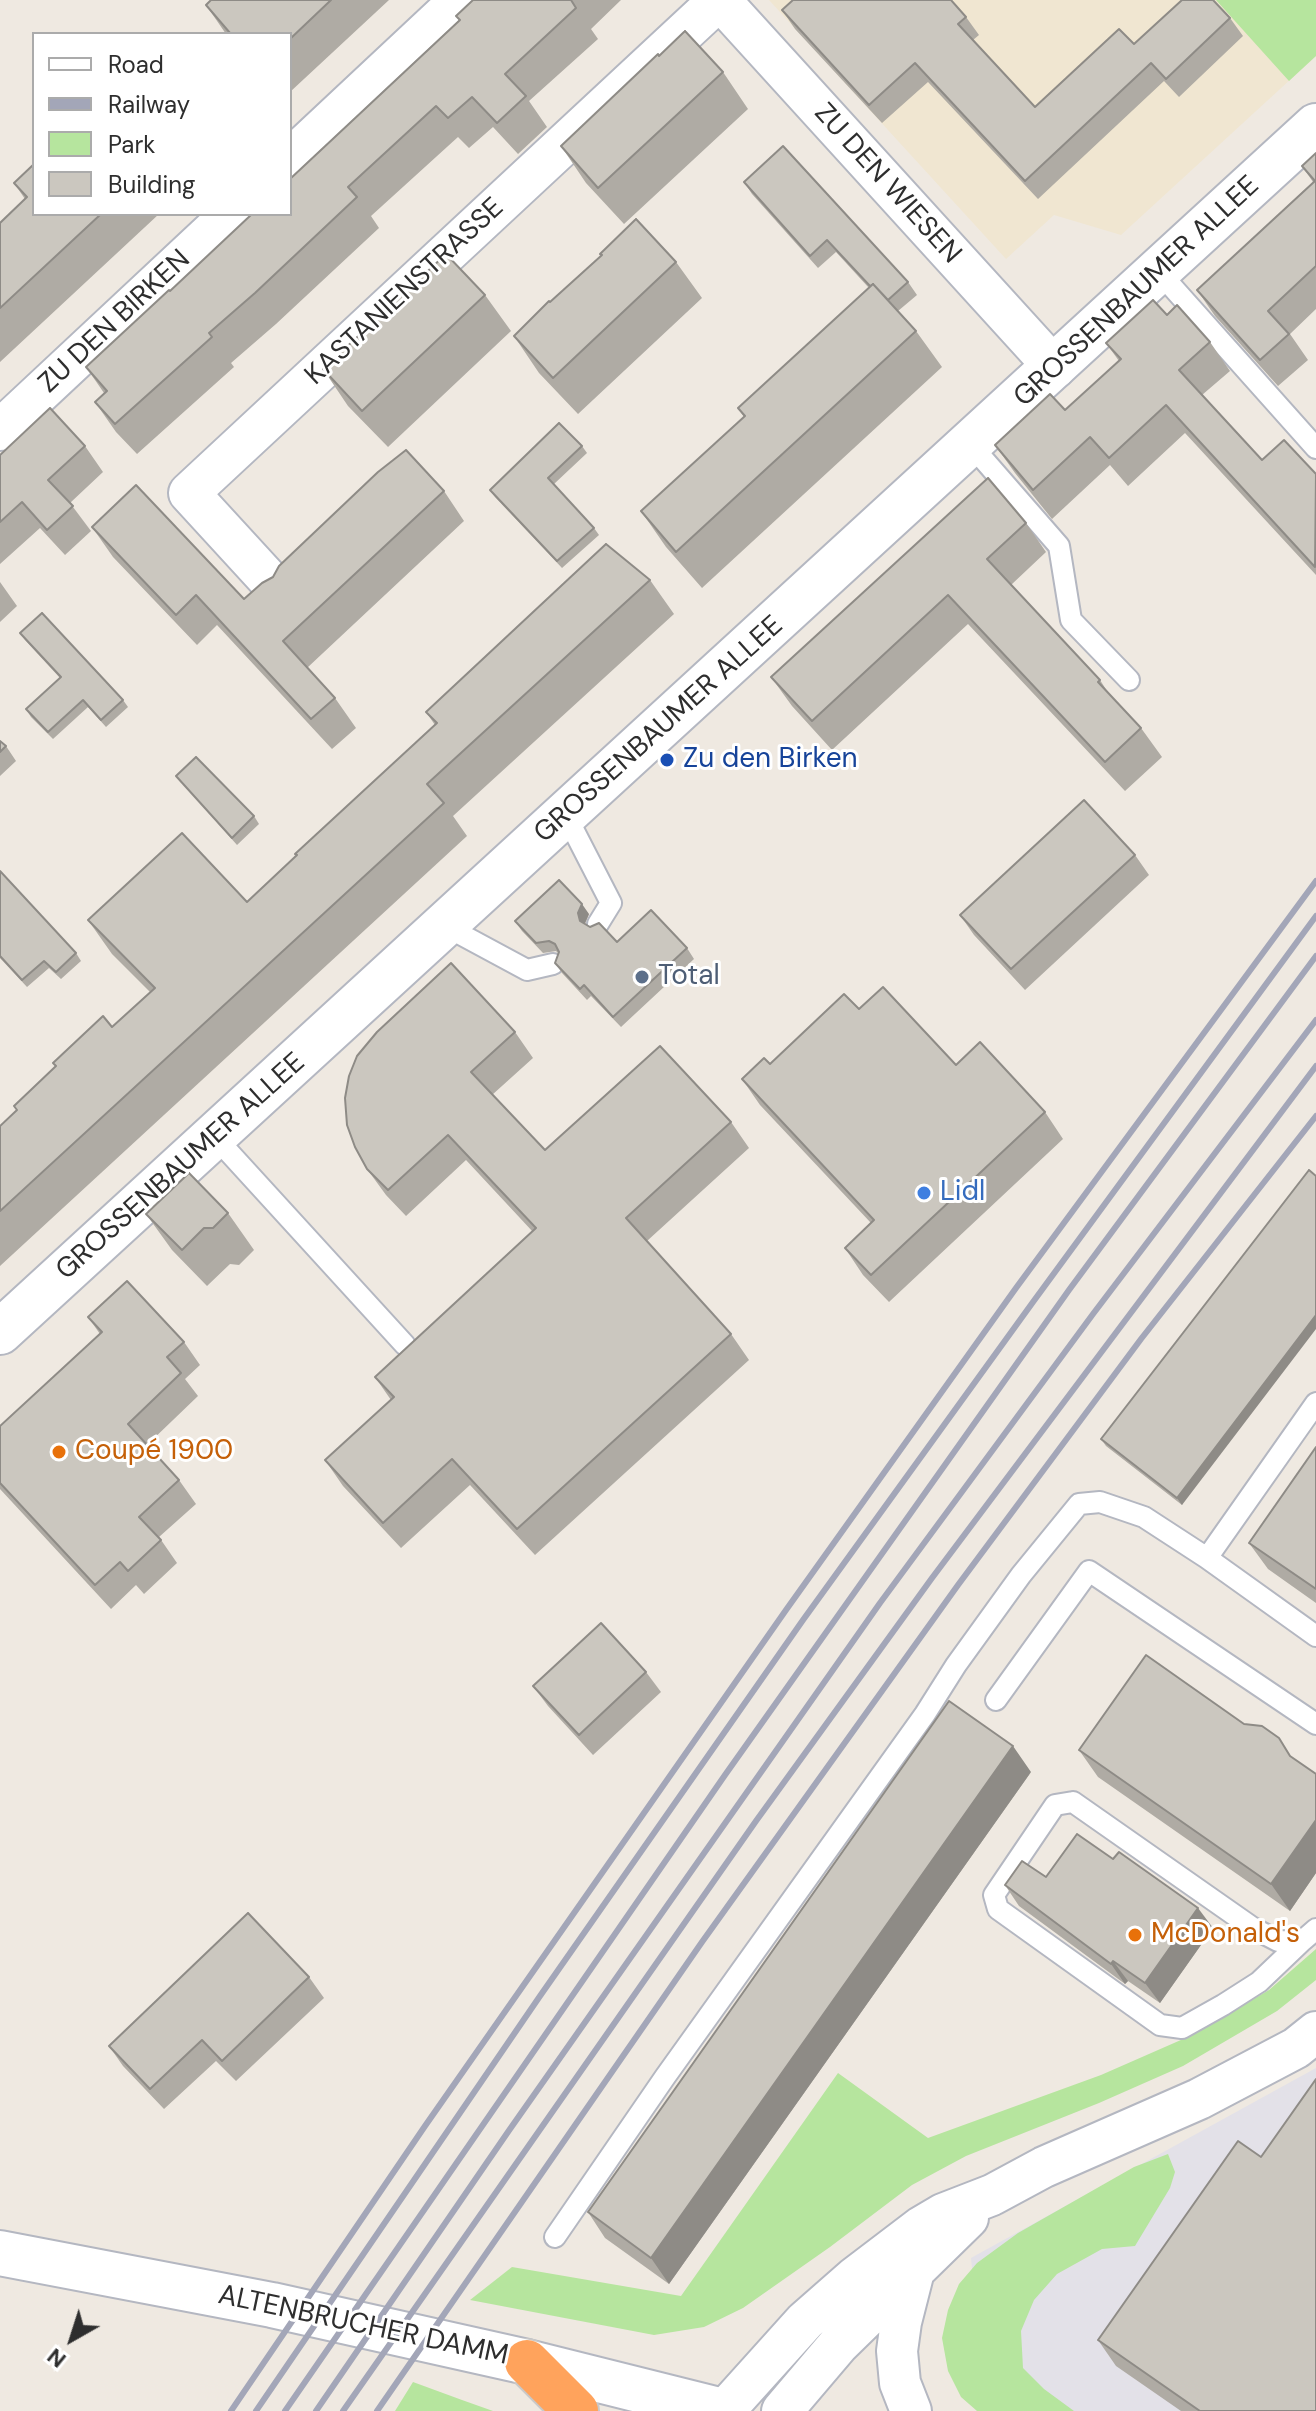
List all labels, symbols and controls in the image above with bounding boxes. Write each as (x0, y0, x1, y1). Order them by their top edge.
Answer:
legend (32, 32, 292, 216)
text: Road (108, 49, 164, 80)
text: Railway (108, 89, 190, 120)
street label: ZU DEN WIESEN (806, 97, 968, 271)
text: Park (108, 129, 155, 160)
text: Building (108, 169, 195, 200)
street label: GROSSENBAUMER ALLEE (1007, 170, 1267, 414)
street label: KASTANIENSTRASSE (299, 191, 511, 393)
street label: ZU DEN BIRKEN (32, 243, 198, 401)
street label: GROSSENBAUMER ALLEE (528, 609, 790, 851)
place label: Zu den Birken (683, 743, 858, 777)
marker: Zu den Birken (658, 751, 676, 769)
place label: Total (658, 960, 720, 994)
marker: Total (633, 968, 651, 986)
street label: GROSSENBAUMER ALLEE (50, 1046, 312, 1288)
place label: Lidl (940, 1176, 985, 1210)
marker: Lidl (915, 1184, 933, 1202)
place label: Coupé 1900 (75, 1435, 233, 1469)
marker: Coupé 1900 (50, 1443, 68, 1461)
place label: McDonald's (1151, 1918, 1300, 1952)
marker: McDonald's (1126, 1926, 1144, 1944)
street label: ALTENBRUCHER DAMM (215, 2279, 511, 2373)
north arrow (32, 2299, 112, 2379)
text: N (41, 2342, 72, 2374)

